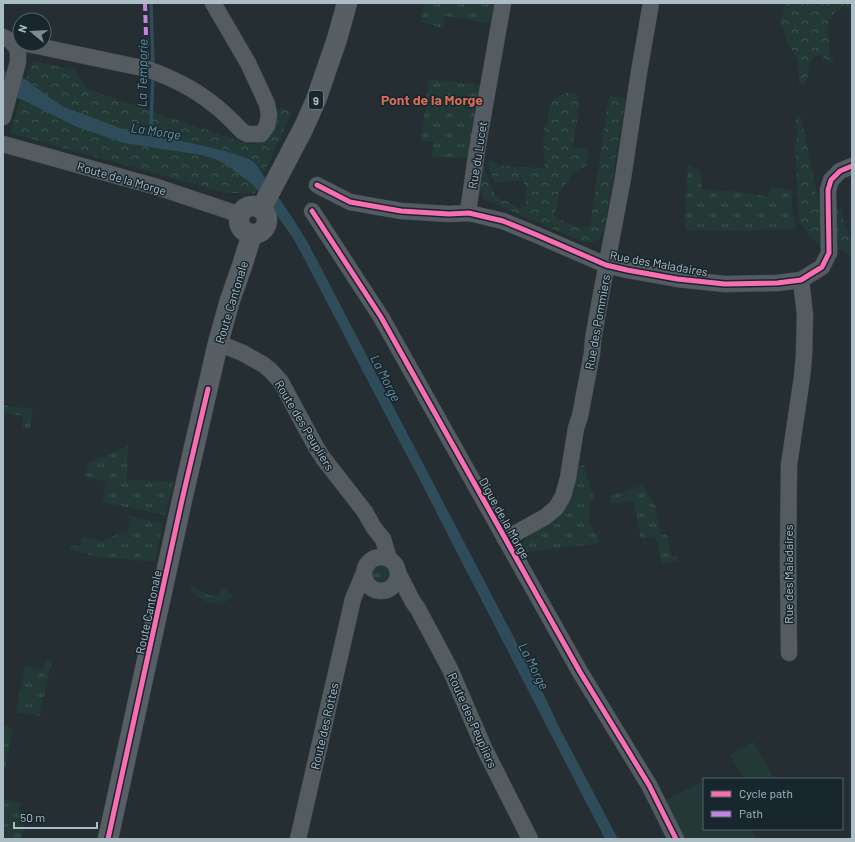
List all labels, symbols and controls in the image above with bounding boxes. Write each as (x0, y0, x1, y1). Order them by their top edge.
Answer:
north arrow (12, 12, 52, 52)
text: N (15, 23, 29, 34)
water label: La Temporie (133, 38, 151, 107)
road number: 9 (309, 91, 323, 109)
district label: Pont de la Morge (381, 91, 483, 108)
water label: La Morge (130, 119, 182, 143)
street label: Rue du Lucet (465, 120, 489, 190)
street label: Route de la Morge (76, 159, 168, 197)
street label: Rue des Maladaires (609, 247, 709, 279)
street label: Route Cantonale (212, 259, 250, 345)
street label: Rue des Pommiers (582, 273, 612, 371)
water label: La Morge (367, 352, 405, 404)
street label: Route des Peupliers (272, 377, 338, 473)
street label: Digue de la Morge (477, 475, 533, 561)
street label: Rue des Maladaires (781, 524, 795, 624)
street label: Route Cantonale (132, 569, 164, 655)
water label: La Morge (515, 640, 553, 692)
street label: Route des Peupliers (446, 670, 500, 770)
street label: Route des Rottes (307, 681, 341, 771)
legend (703, 778, 843, 830)
text: Cycle path (739, 786, 793, 800)
scale bar (14, 804, 97, 830)
text: Path (739, 806, 763, 820)
text: 50 m (20, 810, 45, 824)

